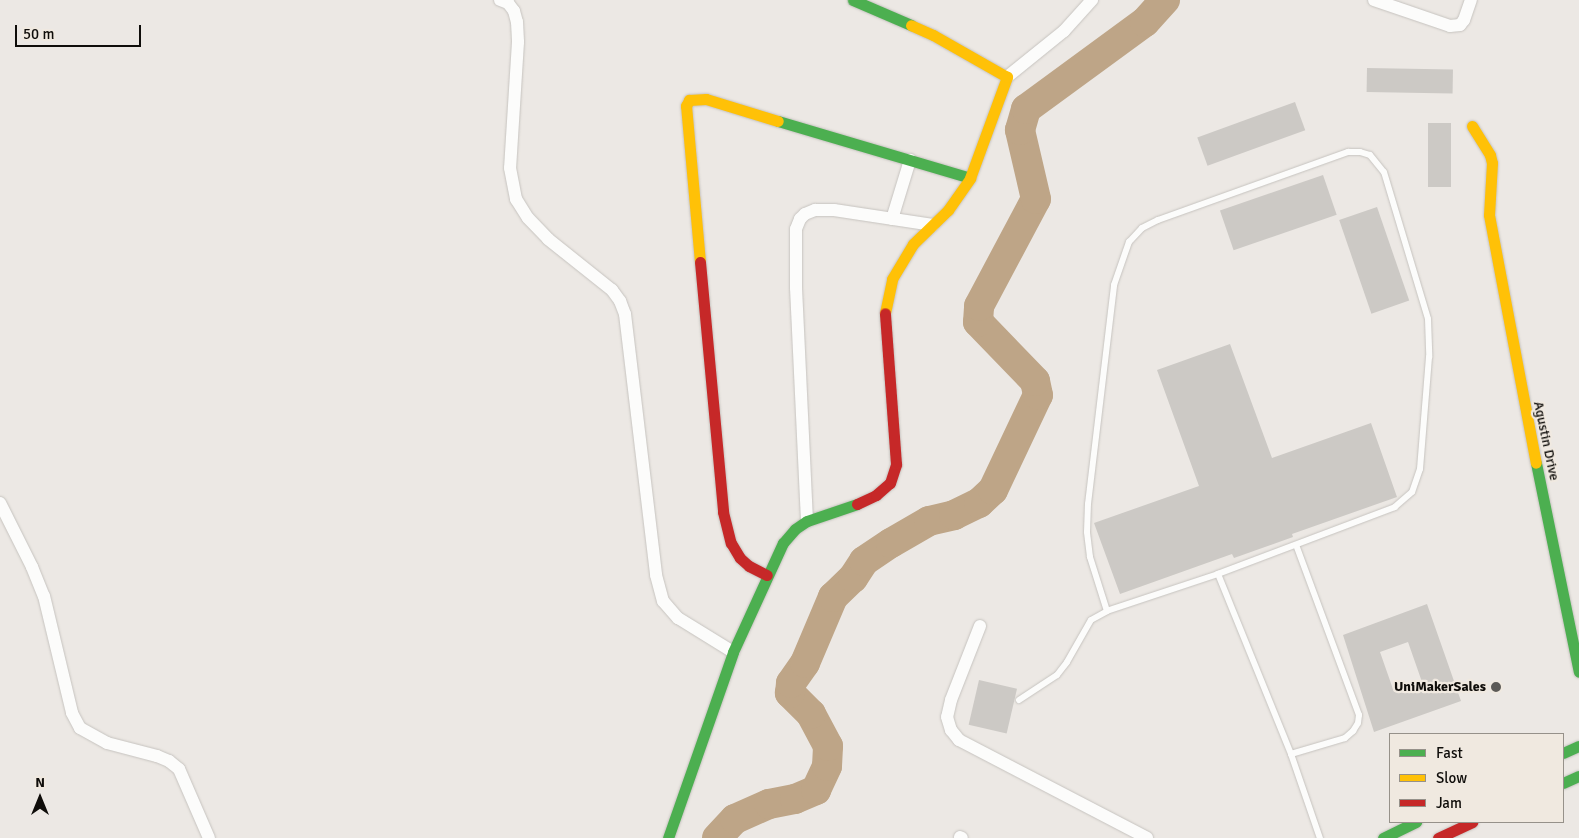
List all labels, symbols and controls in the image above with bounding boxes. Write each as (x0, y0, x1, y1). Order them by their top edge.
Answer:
scale bar (18, 15, 144, 47)
text: 50 m (23, 25, 54, 43)
street label: Agustin Drive (1529, 400, 1563, 482)
place label: UniMakerSales (1394, 679, 1486, 695)
marker: UniMakerSales (1490, 681, 1502, 693)
legend (1389, 733, 1564, 823)
text: Fast (1436, 744, 1463, 762)
text: Slow (1436, 769, 1467, 787)
north arrow (15, 773, 65, 823)
text: N (35, 774, 45, 791)
text: Jam (1436, 794, 1462, 812)

